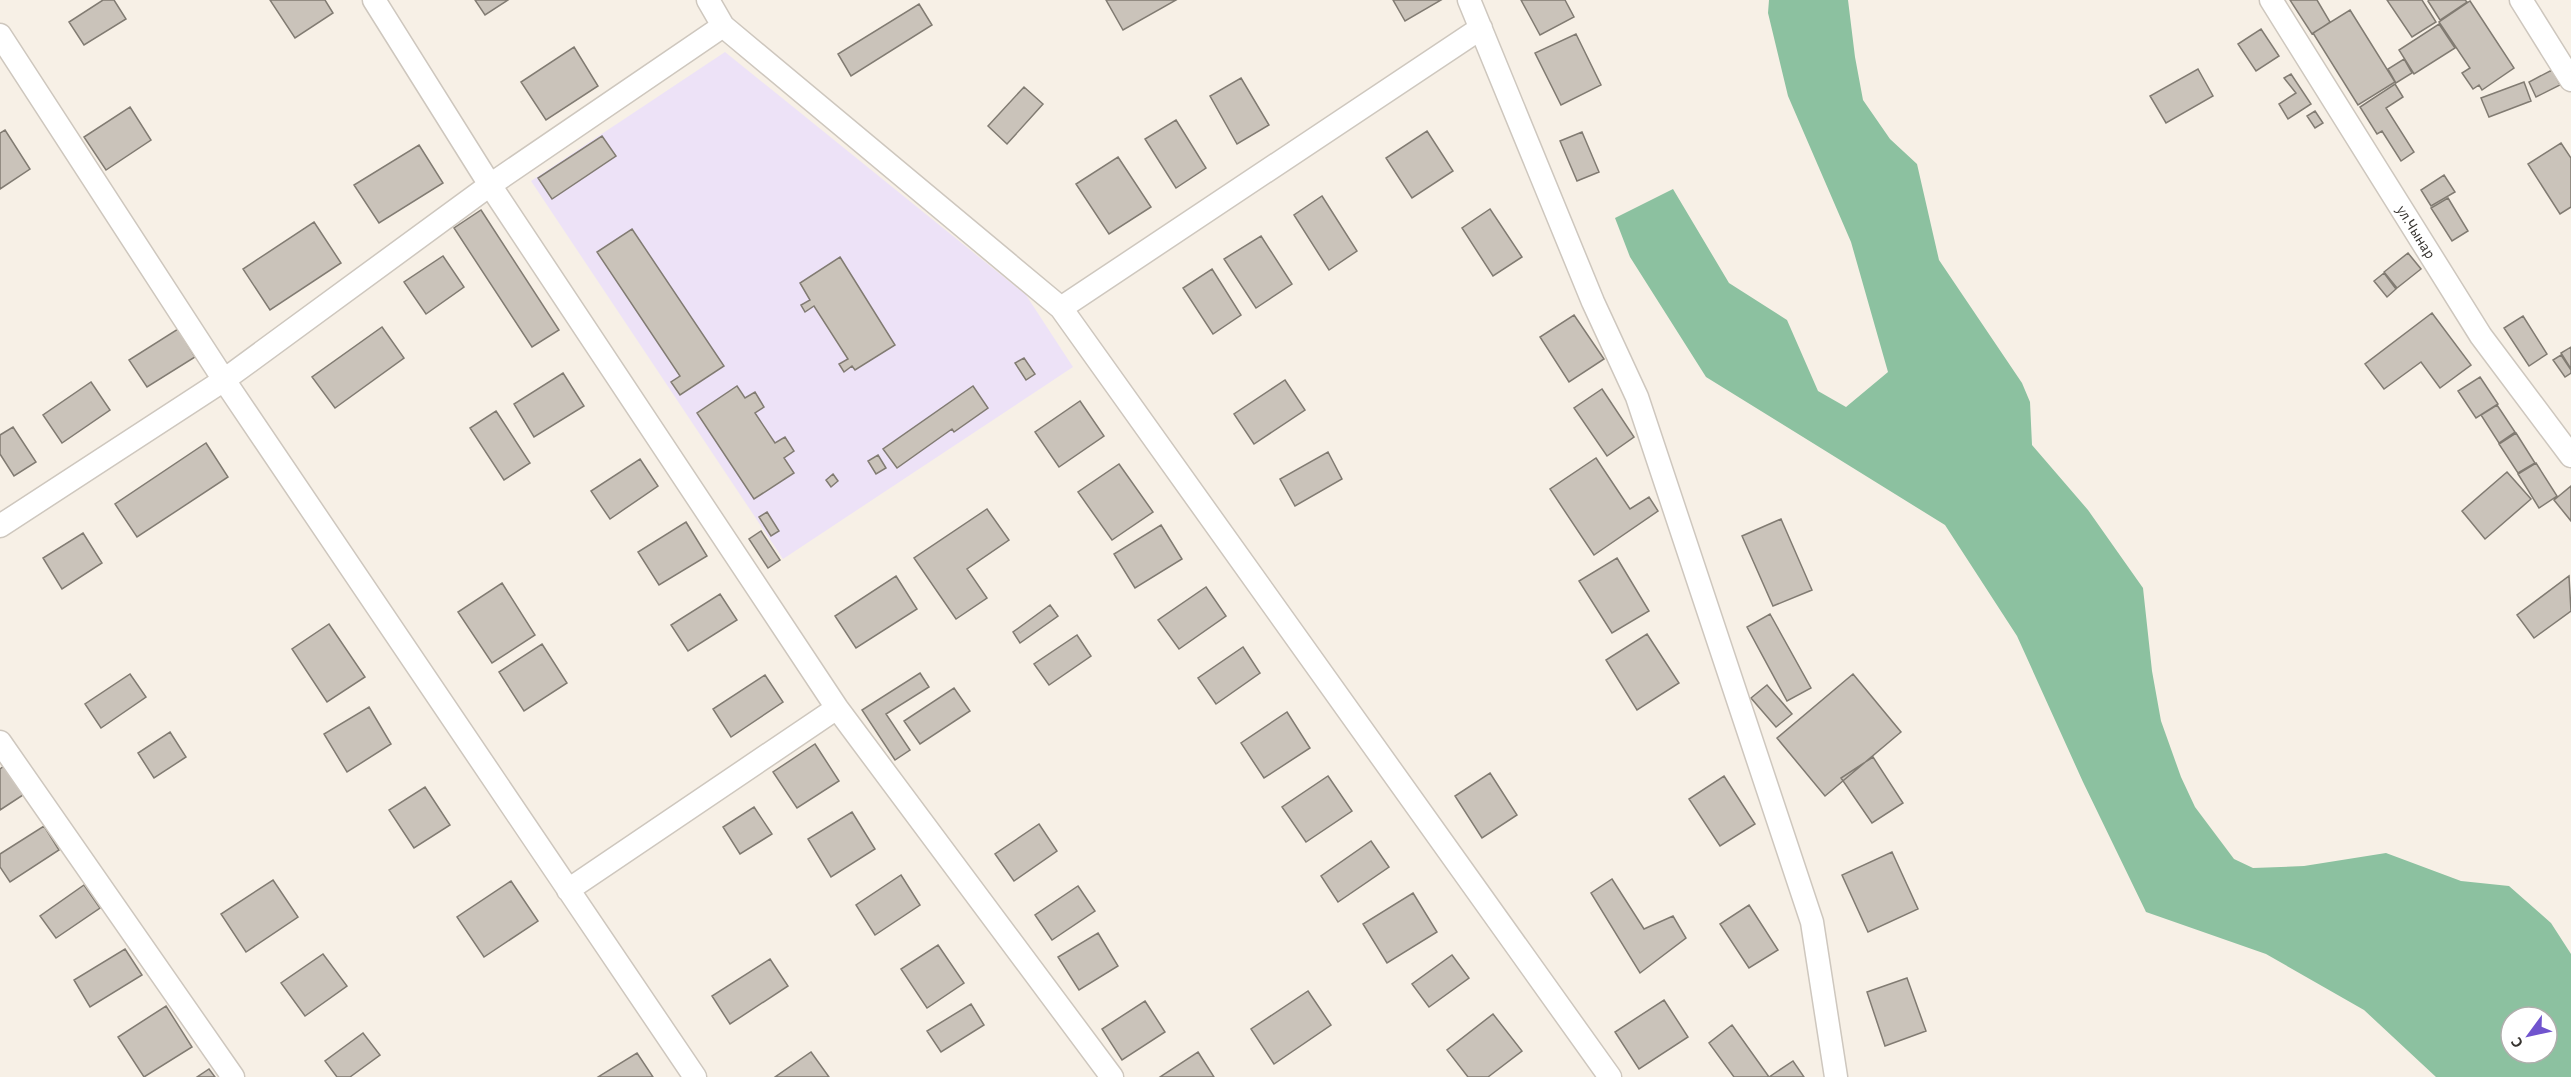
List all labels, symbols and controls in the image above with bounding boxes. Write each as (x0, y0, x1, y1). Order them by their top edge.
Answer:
street label: ул.Чынар (2392, 202, 2439, 262)
north arrow (2499, 1005, 2559, 1065)
text: С (2508, 1034, 2526, 1051)

